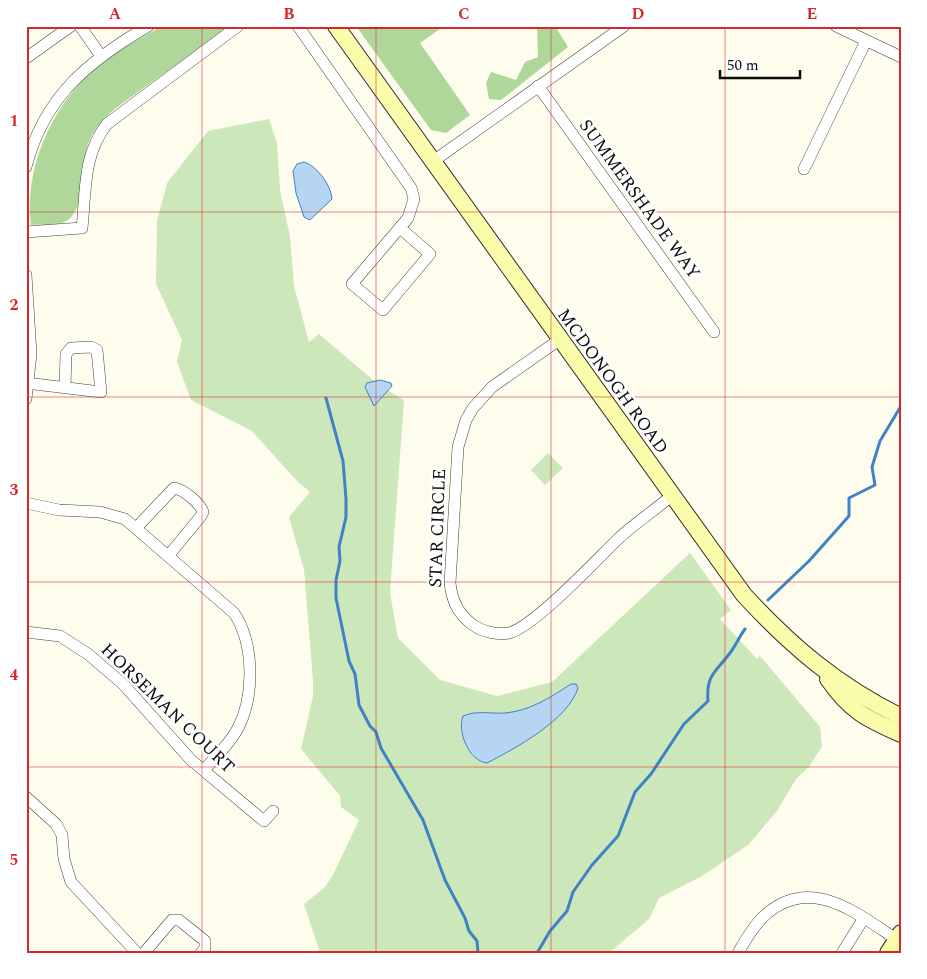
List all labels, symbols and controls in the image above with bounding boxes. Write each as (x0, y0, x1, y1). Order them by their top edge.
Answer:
text: A (109, 2, 122, 26)
text: B (283, 2, 295, 26)
text: C (458, 2, 470, 26)
text: D (632, 2, 645, 26)
text: E (807, 2, 817, 26)
scale bar (720, 48, 800, 80)
text: 50 m (727, 54, 759, 77)
text: 1 (10, 109, 18, 133)
street label: SUMMERSHADE WAY (572, 114, 707, 285)
text: 2 (10, 293, 19, 317)
street label: MCDONOGH ROAD (550, 303, 675, 460)
street label: STAR CIRCLE (422, 468, 453, 588)
text: 3 (10, 478, 19, 502)
street label: HORSEMAN COURT (94, 637, 241, 780)
text: 4 (10, 663, 19, 687)
text: 5 (10, 848, 18, 872)

